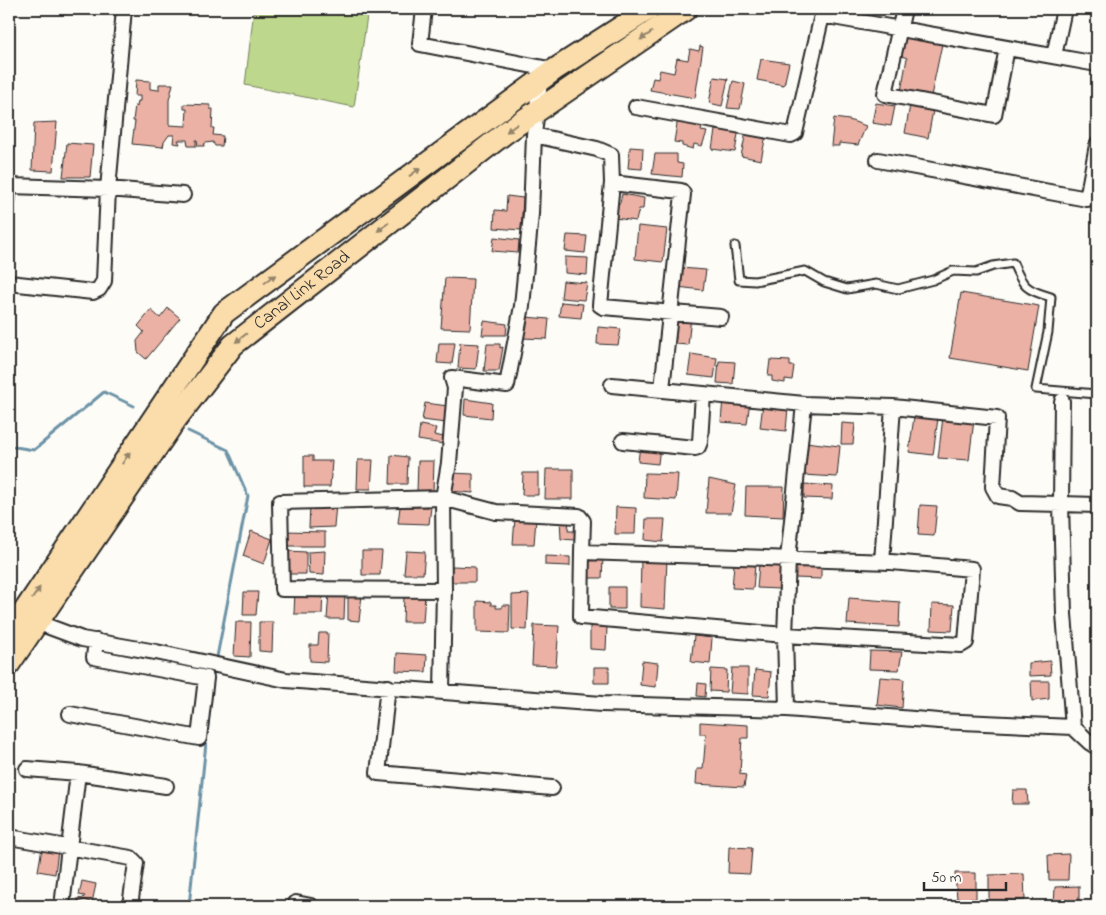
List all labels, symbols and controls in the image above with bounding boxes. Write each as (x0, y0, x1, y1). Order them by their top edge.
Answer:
one-way arrow (639, 31, 653, 41)
one-way arrow (505, 123, 519, 133)
one-way arrow (408, 167, 422, 177)
one-way arrow (377, 221, 390, 232)
street label: Canal Link Road (249, 245, 356, 337)
one-way arrow (263, 274, 277, 284)
one-way arrow (235, 333, 248, 343)
one-way arrow (121, 451, 131, 465)
one-way arrow (31, 586, 41, 600)
scale bar (924, 860, 1006, 892)
text: 50 m (931, 867, 962, 889)

